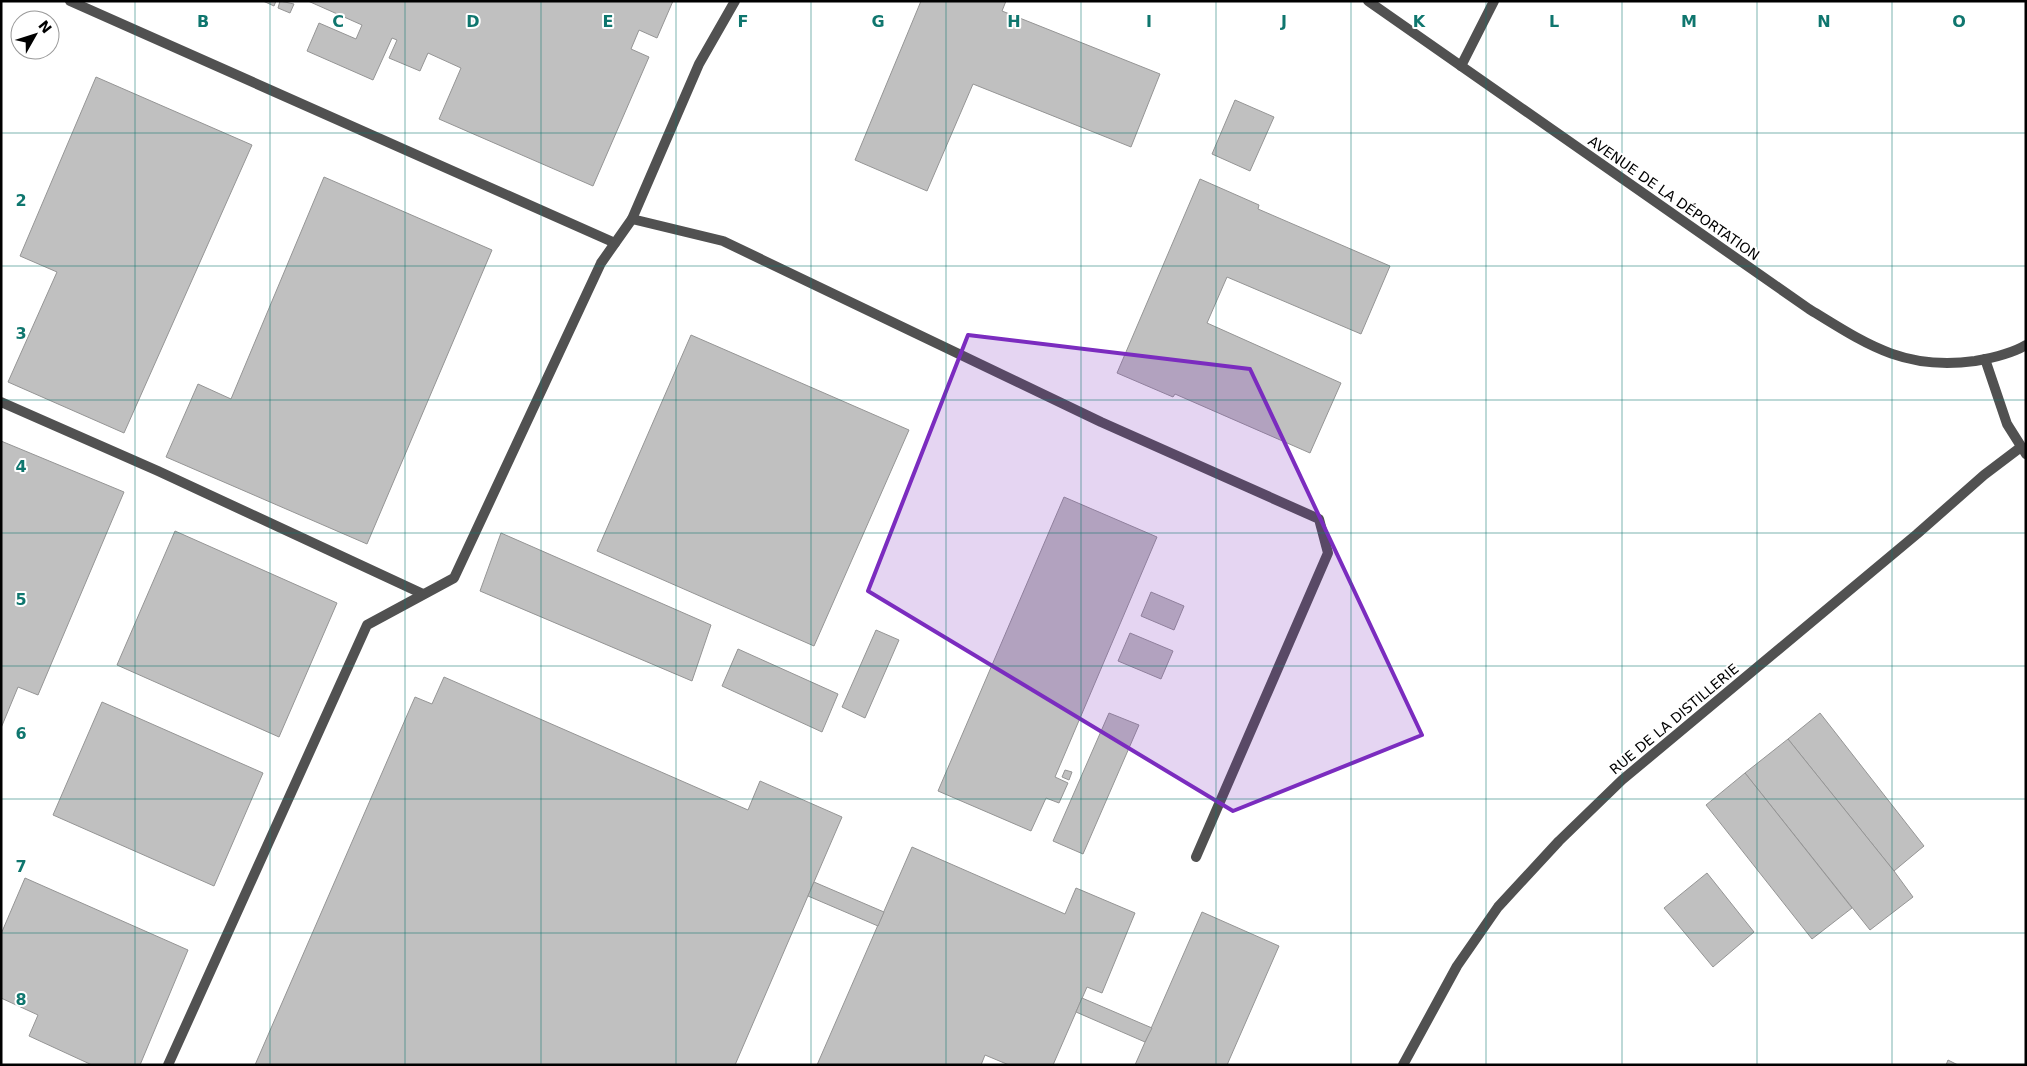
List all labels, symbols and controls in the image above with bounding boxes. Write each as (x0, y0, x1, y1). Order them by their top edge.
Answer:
north arrow (10, 10, 60, 60)
text: B (197, 12, 209, 31)
text: C (332, 12, 344, 31)
text: D (466, 12, 480, 31)
text: E (603, 12, 613, 31)
text: F (738, 12, 748, 31)
text: G (871, 12, 885, 31)
text: H (1007, 12, 1021, 31)
text: I (1146, 12, 1152, 31)
text: J (1280, 12, 1287, 31)
text: K (1413, 12, 1426, 31)
text: L (1549, 12, 1559, 31)
text: M (1681, 12, 1697, 31)
text: N (1817, 12, 1831, 31)
text: O (1952, 12, 1966, 31)
text: N (35, 17, 55, 36)
street label: AVENUE DE LA DÉPORTATION (1585, 133, 1763, 263)
text: 2 (15, 191, 27, 210)
text: 3 (15, 324, 27, 343)
text: 4 (15, 457, 27, 476)
text: 5 (15, 590, 27, 609)
street label: RUE DE LA DISTILLERIE (1606, 660, 1742, 778)
text: 6 (15, 724, 27, 743)
text: 7 (15, 857, 27, 876)
text: 8 (15, 990, 27, 1009)

